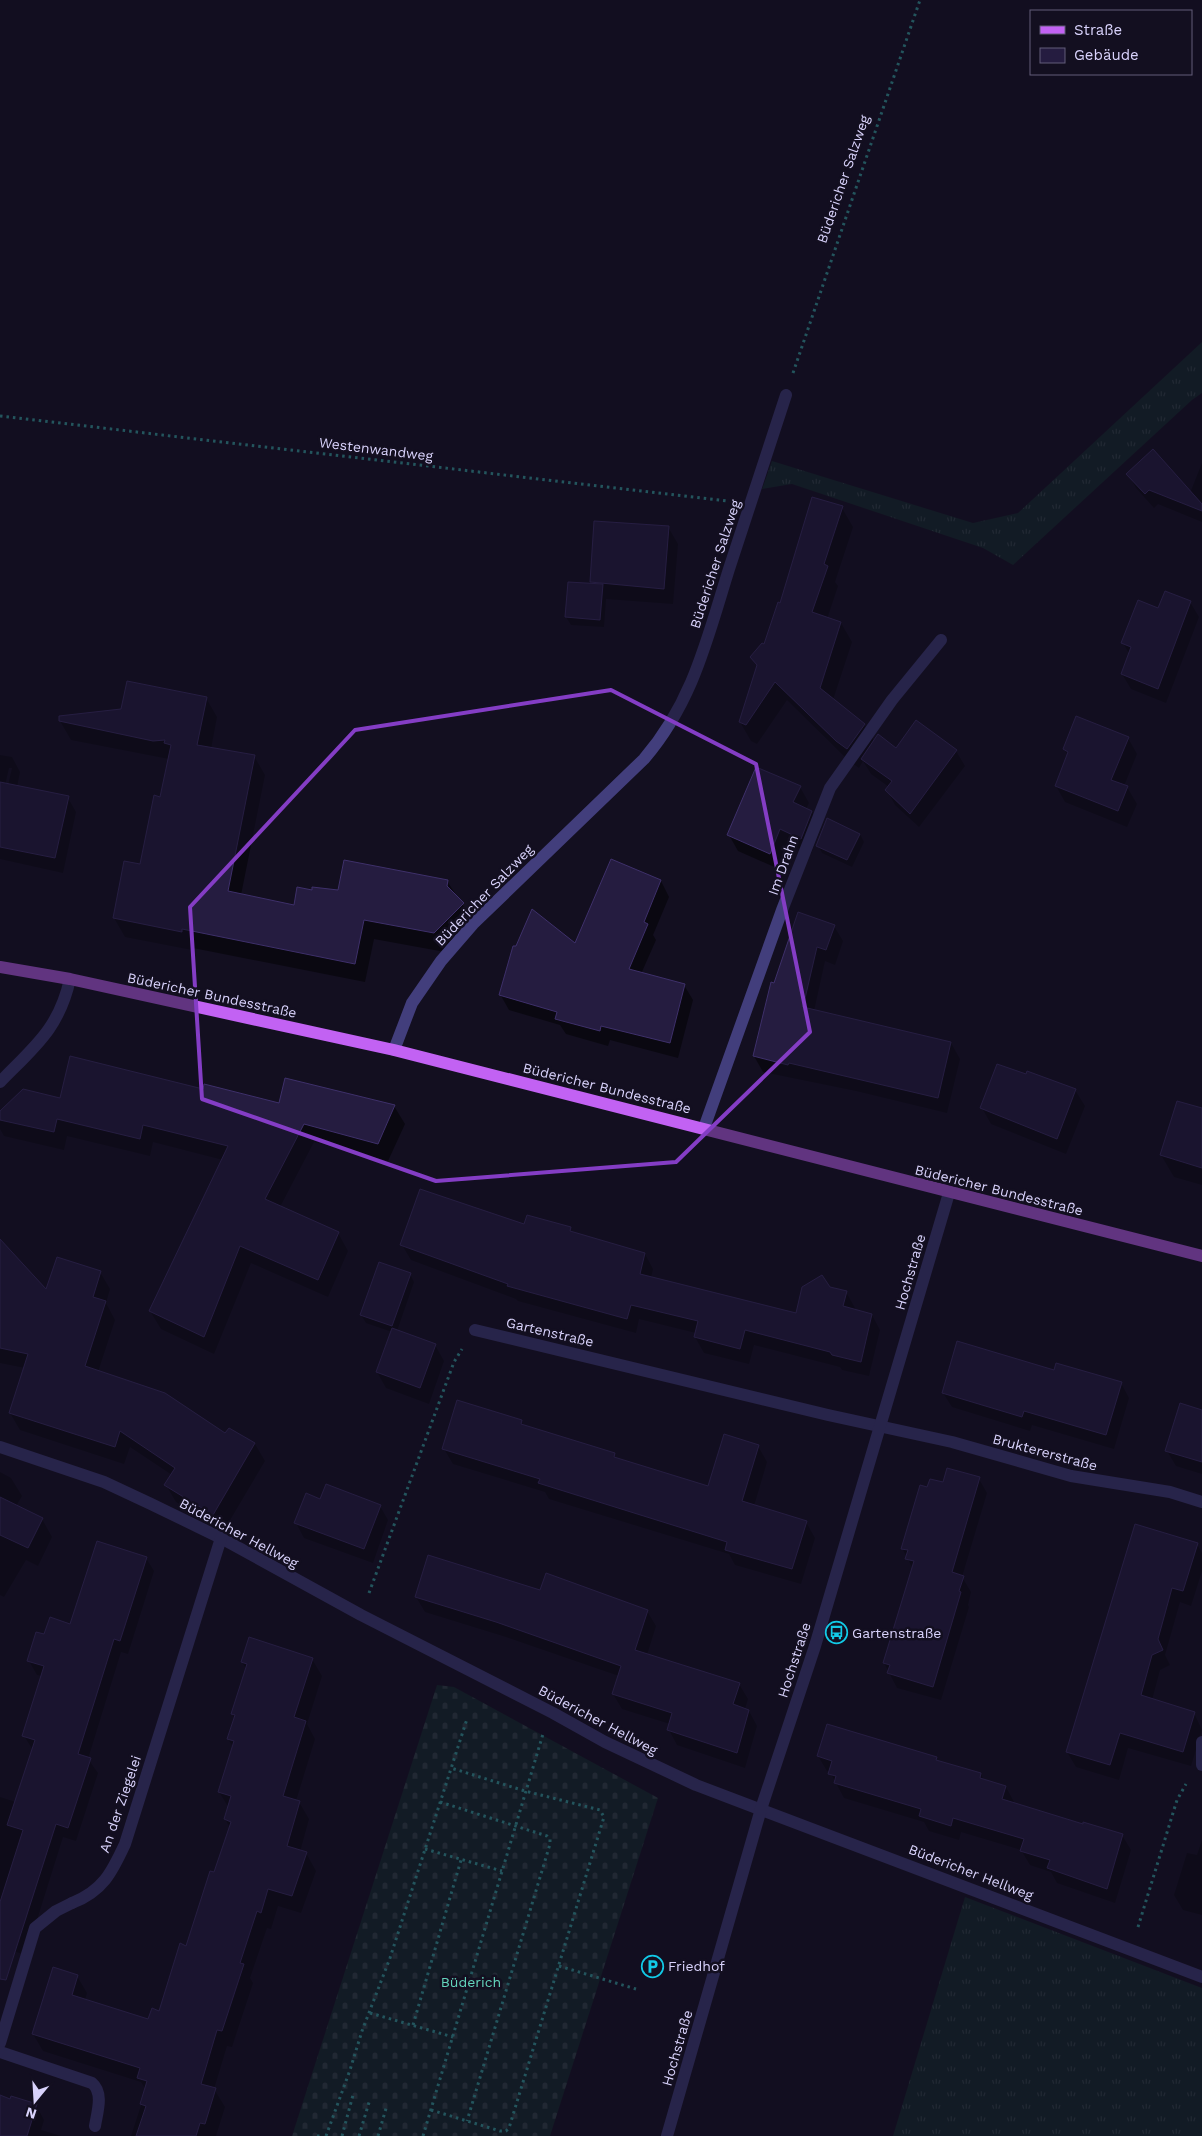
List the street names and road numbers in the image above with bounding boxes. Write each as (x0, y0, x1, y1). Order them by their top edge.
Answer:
street label: Büdericher Salzweg (814, 112, 873, 245)
street label: Westenwandweg (318, 434, 435, 464)
street label: Büdericher Salzweg (687, 497, 744, 630)
street label: Im Drahn (765, 833, 801, 897)
street label: Büdericher Salzweg (432, 841, 537, 949)
street label: Büdericher Bundesstraße (126, 969, 298, 1021)
street label: Büdericher Bundesstraße (521, 1059, 693, 1117)
street label: Büdericher Bundesstraße (913, 1161, 1085, 1219)
street label: Hochstraße (891, 1232, 929, 1312)
street label: Gartenstraße (505, 1314, 595, 1350)
street label: Bruktererstraße (991, 1430, 1099, 1474)
street label: Büdericher Hellweg (177, 1495, 302, 1571)
street label: Hochstraße (774, 1620, 814, 1700)
street label: Büdericher Hellweg (536, 1682, 661, 1758)
street label: An der Ziegelei (96, 1753, 144, 1855)
street label: Büdericher Hellweg (906, 1841, 1036, 1903)
street label: Hochstraße (658, 2008, 696, 2088)

